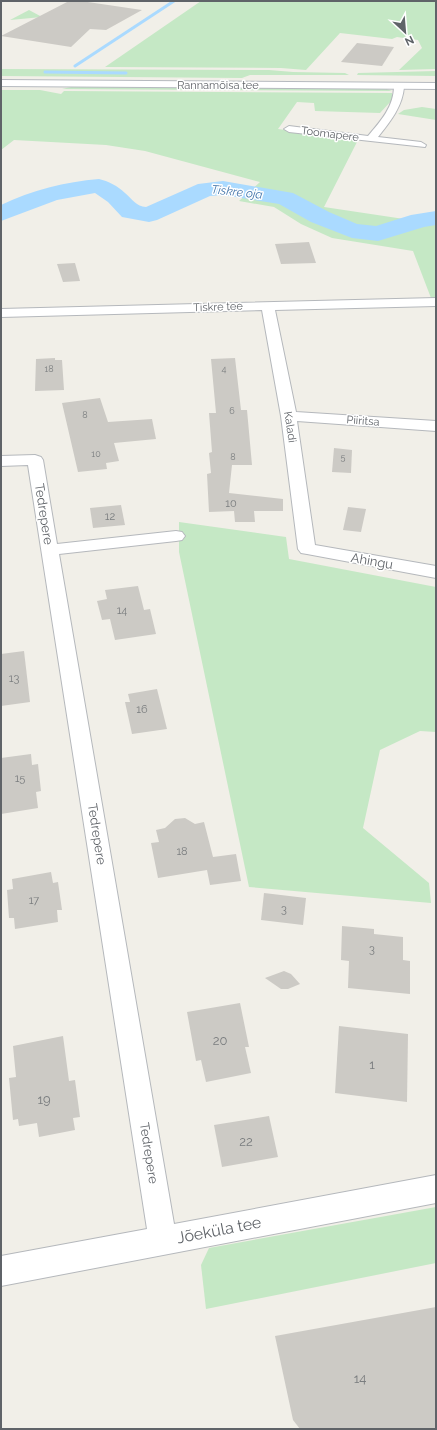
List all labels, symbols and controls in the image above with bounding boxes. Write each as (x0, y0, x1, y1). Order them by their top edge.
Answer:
north arrow (385, 12, 425, 52)
text: N (403, 33, 416, 48)
street label: Rannamõisa tee (177, 79, 259, 92)
street label: Toomapere (300, 124, 360, 144)
water label: Tiskre oja (211, 182, 263, 202)
street label: Tiskre tee (193, 300, 244, 314)
house number: 18 (44, 364, 54, 374)
house number: 4 (222, 364, 227, 374)
house number: 6 (229, 406, 235, 416)
house number: 8 (82, 410, 88, 420)
street label: Kaladi (281, 411, 299, 443)
street label: Piiritsa (346, 413, 380, 429)
house number: 10 (91, 449, 101, 459)
house number: 8 (230, 452, 236, 462)
house number: 5 (341, 452, 346, 462)
street label: Tedrepere (32, 482, 56, 546)
house number: 10 (225, 497, 237, 510)
house number: 12 (105, 510, 115, 523)
street label: Ahingu (350, 550, 394, 572)
house number: 14 (117, 604, 127, 617)
house number: 13 (9, 672, 19, 685)
house number: 16 (136, 703, 148, 716)
house number: 15 (15, 772, 25, 785)
street label: Tedrepere (85, 802, 109, 866)
house number: 18 (176, 845, 188, 858)
house number: 17 (29, 894, 39, 907)
house number: 3 (281, 903, 287, 916)
house number: 3 (369, 943, 375, 956)
house number: 20 (213, 1033, 227, 1048)
house number: 1 (369, 1057, 375, 1072)
house number: 19 (37, 1092, 51, 1107)
street label: Tedrepere (137, 1121, 161, 1185)
house number: 22 (239, 1134, 253, 1149)
street label: Jõeküla tee (175, 1213, 263, 1247)
house number: 14 (354, 1371, 366, 1386)

